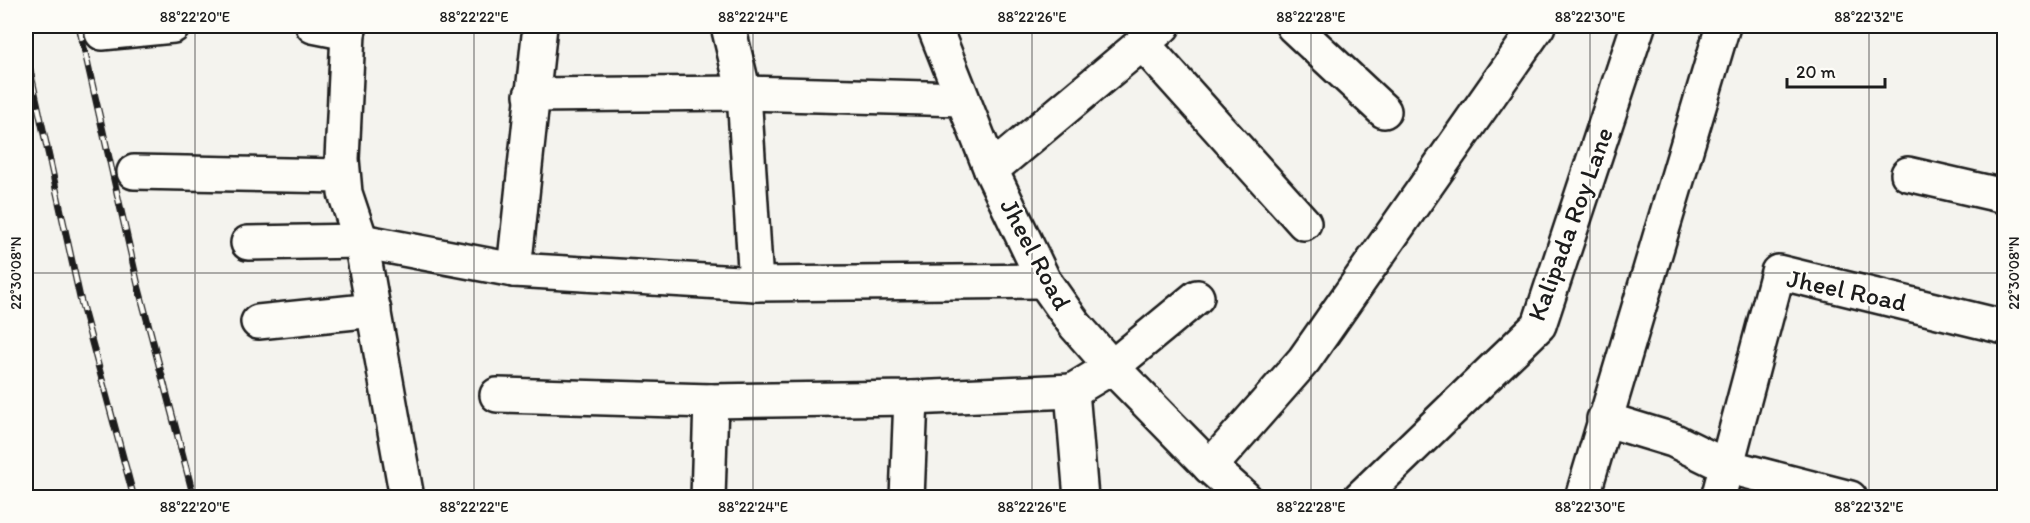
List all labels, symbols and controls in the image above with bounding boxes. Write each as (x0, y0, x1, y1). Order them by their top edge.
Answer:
text: 88°22'20"E (160, 8, 230, 26)
text: 88°22'22"E (440, 8, 508, 26)
text: 88°22'24"E (718, 8, 788, 26)
text: 88°22'26"E (997, 8, 1067, 26)
text: 88°22'28"E (1276, 8, 1346, 26)
text: 88°22'30"E (1555, 8, 1625, 26)
text: 88°22'32"E (1834, 8, 1904, 26)
scale bar (1787, 51, 1884, 89)
text: 20 m (1796, 61, 1836, 83)
street label: Kalipada Roy Lane (1520, 123, 1620, 325)
street label: Jheel Road (993, 193, 1079, 315)
text: 22°30'08"N (7, 236, 25, 310)
text: 22°30'08"N (2005, 236, 2023, 310)
street label: Jheel Road (1784, 262, 1910, 318)
text: 88°22'20"E (160, 498, 230, 516)
text: 88°22'22"E (440, 498, 508, 516)
text: 88°22'24"E (718, 498, 788, 516)
text: 88°22'26"E (997, 498, 1067, 516)
text: 88°22'28"E (1276, 498, 1346, 516)
text: 88°22'30"E (1555, 498, 1625, 516)
text: 88°22'32"E (1834, 498, 1904, 516)

